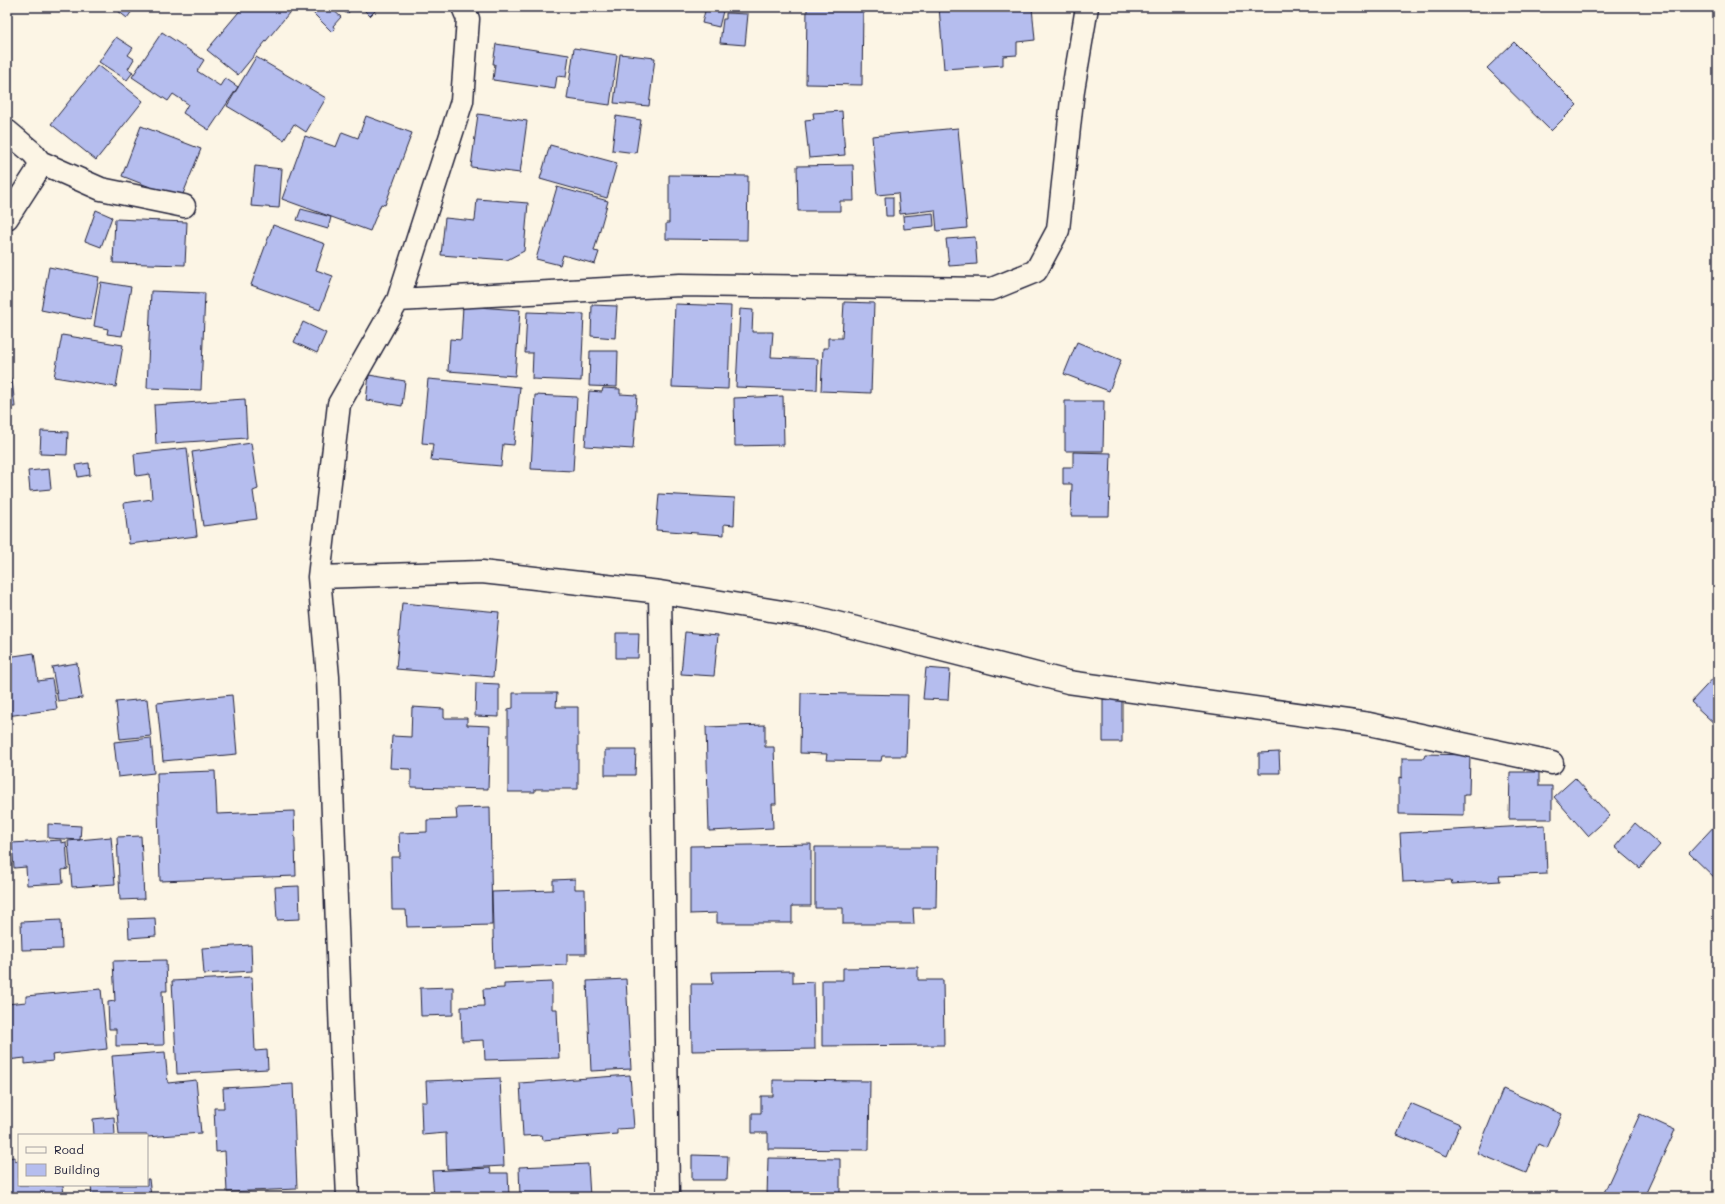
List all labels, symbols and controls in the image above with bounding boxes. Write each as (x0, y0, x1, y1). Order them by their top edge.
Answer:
legend (18, 1134, 148, 1186)
text: Road (54, 1141, 84, 1157)
text: Building (54, 1161, 100, 1177)

